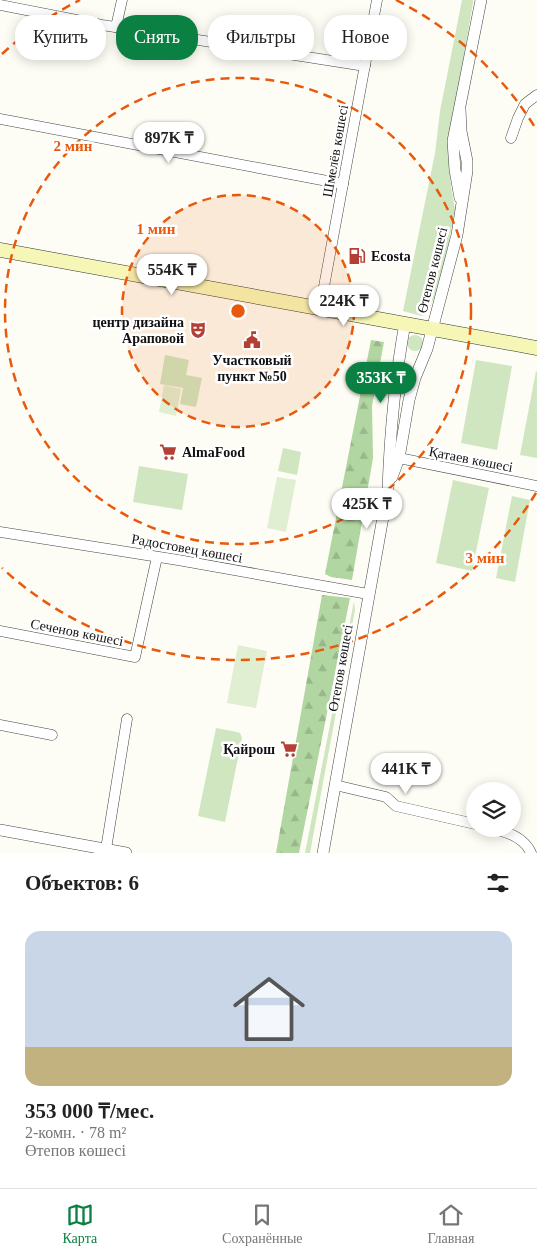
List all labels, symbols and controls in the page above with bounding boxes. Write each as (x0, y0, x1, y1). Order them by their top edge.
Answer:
chip: Купить (15, 15, 106, 60)
chip: Снять (116, 15, 198, 60)
chip: Фильтры (208, 15, 314, 60)
chip: Новое (324, 15, 407, 60)
street label: Шмелёв көшесі (320, 104, 351, 199)
pin: 897K ₸ (128, 121, 210, 164)
text: 897K ₸ (144, 129, 194, 146)
text: 2 мин (54, 138, 93, 154)
text: 1 мин (137, 221, 176, 237)
street label: Өтепов көшесі (415, 225, 450, 315)
fuel station icon: Ecosta (347, 246, 367, 266)
place label: Ecosta (371, 249, 411, 264)
pin: 554K ₸ (131, 254, 213, 296)
text: 554K ₸ (147, 261, 197, 278)
pin: 224K ₸ (303, 284, 385, 327)
text: 224K ₸ (319, 292, 369, 309)
centre of rings (229, 302, 247, 320)
place label: центр дизайна Араповой (92, 315, 184, 346)
theatre icon: центр дизайна Араповой (188, 320, 208, 340)
public building icon: Участковый пункт №50 (242, 330, 262, 350)
place label: Участковый пункт №50 (212, 353, 292, 384)
pin: 353K ₸ (340, 362, 422, 404)
text: 353K ₸ (356, 369, 406, 386)
supermarket icon: AlmaFood (158, 442, 178, 462)
street label: Қатаев көшесі (428, 444, 514, 475)
place label: AlmaFood (182, 445, 245, 460)
pin: 425K ₸ (326, 488, 408, 530)
text: 425K ₸ (342, 495, 392, 512)
street label: Радостовец көшесі (130, 531, 244, 566)
text: 3 мин (466, 550, 505, 566)
street label: Сеченов көшесі (29, 616, 125, 649)
street label: Өтепов көшесі (325, 623, 356, 713)
supermarket icon: Қайрош (279, 739, 299, 759)
place label: Қайрош (223, 742, 275, 757)
pin: 441K ₸ (365, 752, 447, 795)
text: 441K ₸ (381, 760, 431, 777)
map controls (466, 782, 521, 837)
button: layers (466, 782, 521, 837)
icon: filters (484, 869, 512, 897)
text: Объектов: 6 (25, 871, 139, 895)
icon: home (224, 964, 314, 1054)
text: 353 000 ₸/мес. (25, 1099, 154, 1123)
text: 2-комн. · 78 m² (25, 1124, 126, 1141)
text: Өтепов көшесі (25, 1142, 126, 1159)
tab: Карта (62, 1201, 97, 1247)
tab: Сохранённые (222, 1201, 303, 1247)
tab: Главная (428, 1201, 475, 1247)

